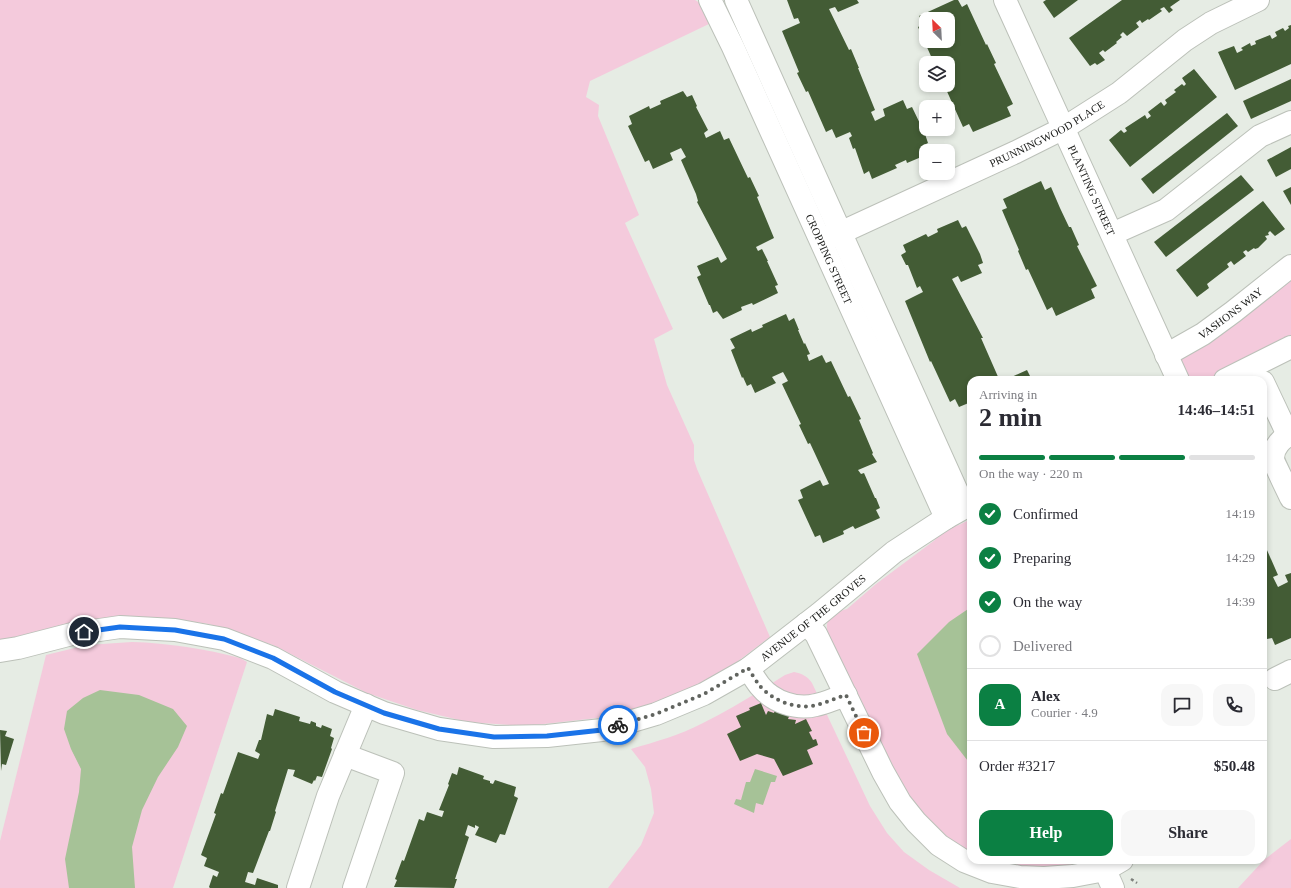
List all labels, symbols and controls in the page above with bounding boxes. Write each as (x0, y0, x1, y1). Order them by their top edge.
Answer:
north arrow (919, 12, 955, 48)
map controls (919, 12, 955, 180)
button: layers (919, 56, 955, 92)
street label: PRUNNINGWOOD PLACE (988, 98, 1107, 169)
button: + (919, 100, 955, 136)
street label: PLANTING STREET (1066, 143, 1118, 238)
button: − (919, 144, 955, 180)
street label: CROPPING STREET (803, 212, 855, 306)
street label: VASHONS WAY (1196, 285, 1265, 341)
text: Arriving in (979, 387, 1037, 402)
text: 14:46–14:51 (1178, 402, 1255, 418)
text: 2 min (979, 403, 1042, 432)
text: On the way · 220 m (979, 466, 1083, 481)
icon: check (979, 503, 1001, 525)
text: Confirmed (1013, 506, 1078, 522)
text: 14:19 (1225, 506, 1255, 521)
icon: check (979, 547, 1001, 569)
text: Preparing (1013, 550, 1071, 566)
text: 14:29 (1225, 550, 1255, 565)
street label: AVENUE OF THE GROVES (758, 572, 868, 663)
icon: check (979, 591, 1001, 613)
text: On the way (1013, 594, 1082, 610)
text: 14:39 (1225, 594, 1255, 609)
pin (67, 615, 101, 649)
icon: home (73, 621, 95, 643)
text: Delivered (1013, 638, 1072, 654)
button: chat (1161, 684, 1203, 726)
button: phone (1213, 684, 1255, 726)
text: Alex (1031, 688, 1060, 704)
text: A (995, 696, 1005, 712)
courier (598, 705, 638, 745)
text: Courier · 4.9 (1031, 705, 1098, 720)
icon: bike (607, 714, 629, 736)
pin (847, 716, 881, 750)
icon: bag (853, 722, 875, 744)
text: Order #3217 (979, 758, 1055, 774)
text: $50.48 (1214, 758, 1255, 774)
button: Help (979, 810, 1113, 856)
button: Share (1121, 810, 1255, 856)

